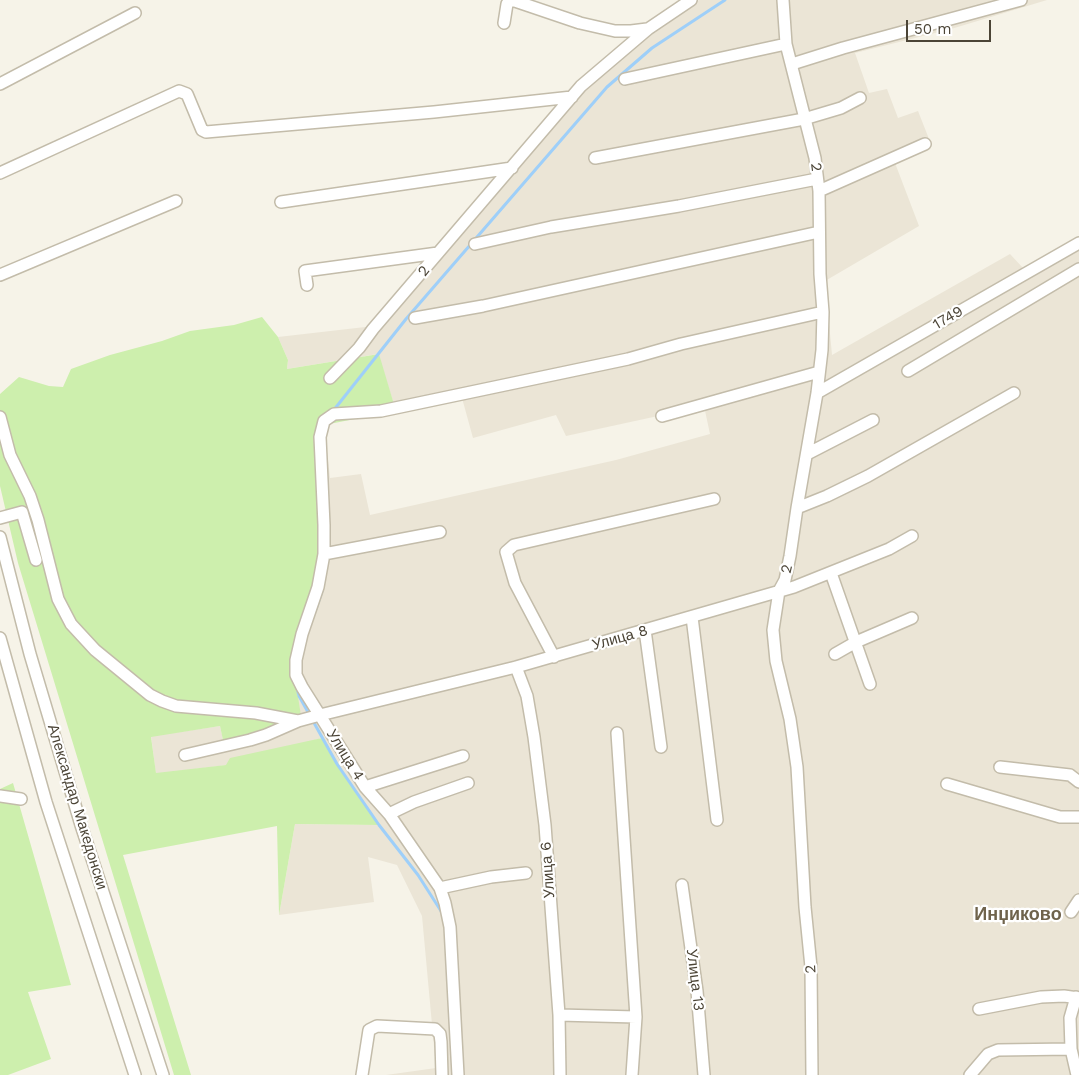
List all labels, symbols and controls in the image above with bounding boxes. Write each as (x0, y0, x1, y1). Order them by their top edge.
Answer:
scale bar (909, 10, 994, 42)
text: 50 m (914, 20, 951, 38)
street label: 2 (807, 162, 825, 172)
street label: 2 (414, 262, 434, 280)
street label: 1749 (930, 302, 966, 334)
street label: 2 (777, 563, 797, 575)
street label: Улица 8 (590, 622, 650, 654)
street label: Александар Македонски (43, 722, 111, 892)
street label: Улица 4 (322, 726, 368, 784)
street label: Улица 6 (537, 841, 559, 899)
district label: Инџиково (974, 904, 1062, 926)
street label: Улица 13 (682, 948, 708, 1012)
street label: 2 (802, 964, 820, 974)

